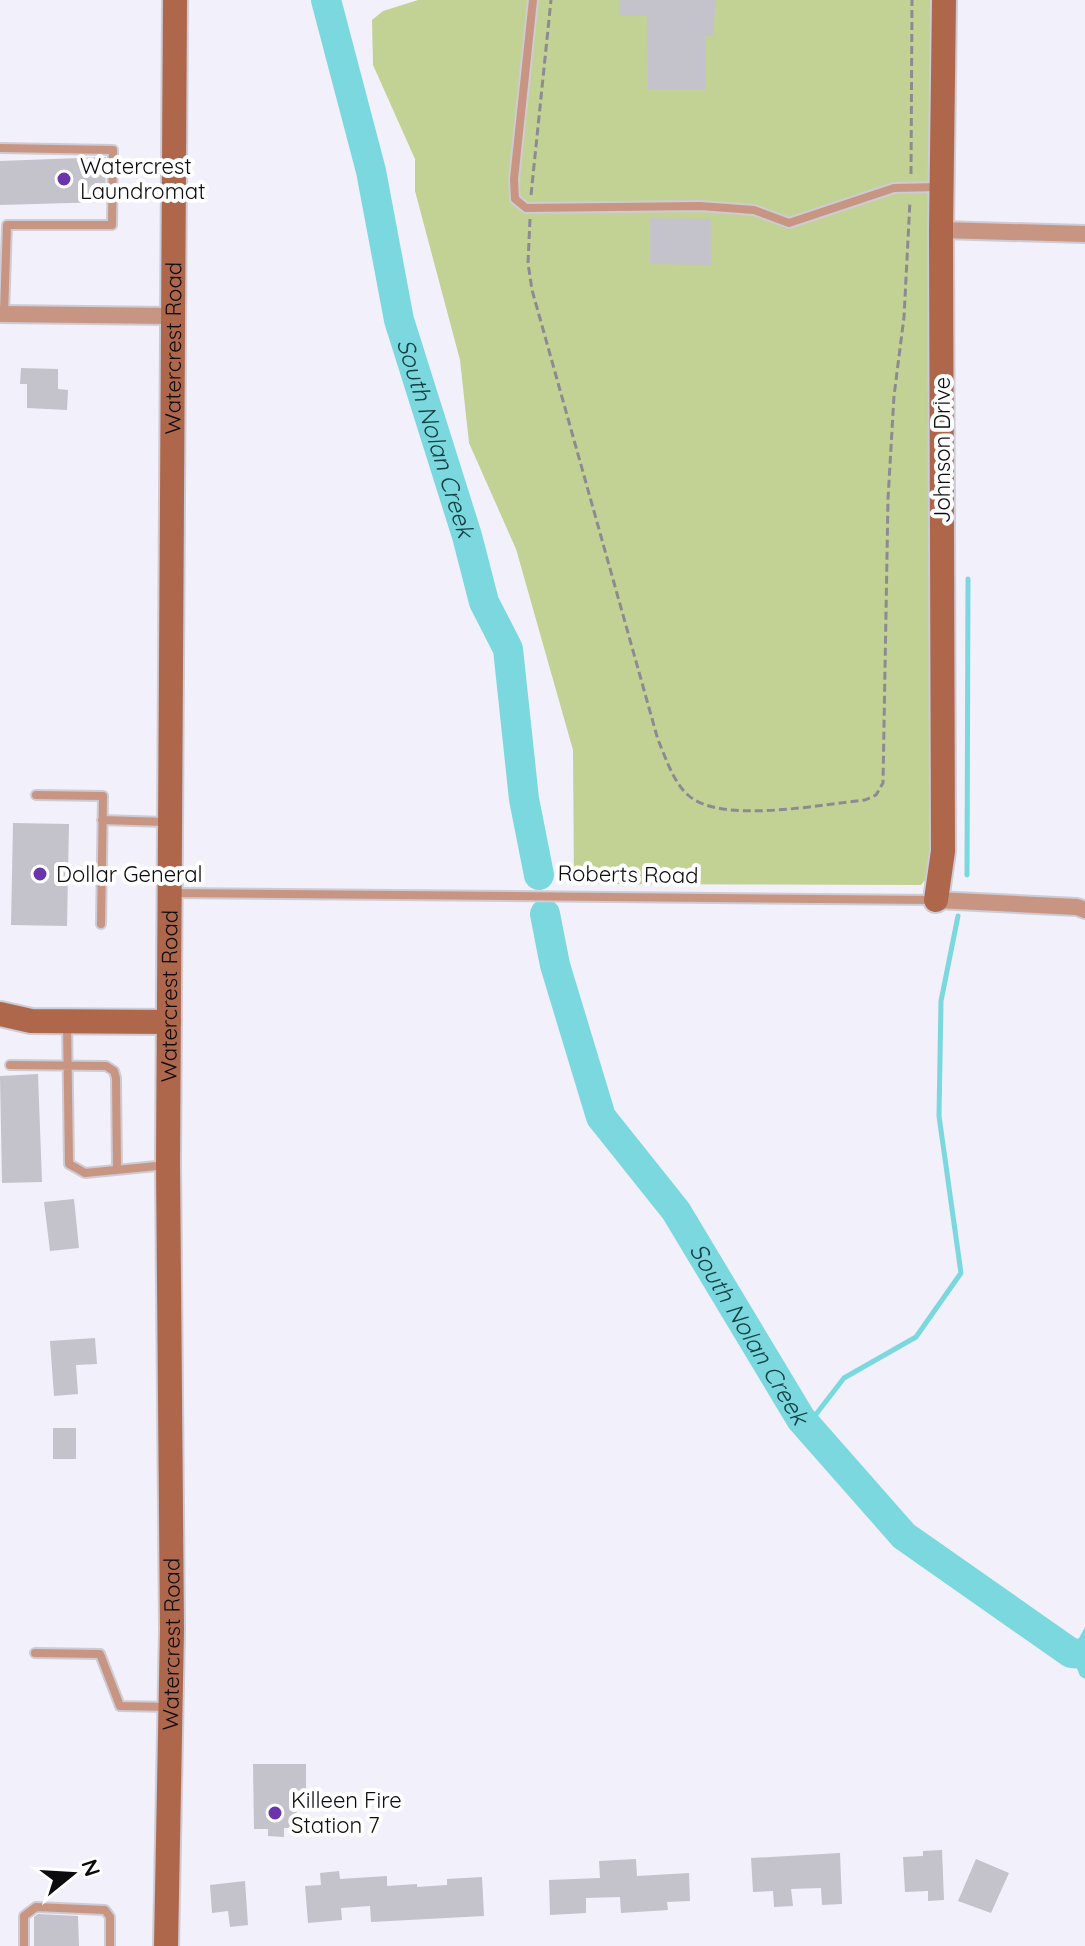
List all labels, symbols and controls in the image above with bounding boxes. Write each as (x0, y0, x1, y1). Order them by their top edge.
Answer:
place label: Watercrest Laundromat (80, 152, 206, 205)
marker: Watercrest Laundromat (55, 170, 73, 188)
street label: Watercrest Road (158, 262, 187, 434)
water label: South Nolan Creek (391, 335, 482, 543)
street label: Johnson Drive (928, 377, 956, 523)
street label: Roberts Road (557, 859, 699, 889)
place label: Dollar General (56, 860, 203, 888)
marker: Dollar General (31, 865, 49, 883)
street label: Watercrest Road (154, 910, 184, 1082)
water label: South Nolan Creek (684, 1237, 817, 1432)
street label: Watercrest Road (156, 1558, 186, 1731)
place label: Killeen Fire Station 7 (291, 1786, 402, 1839)
marker: Killeen Fire Station 7 (266, 1804, 284, 1822)
north arrow (32, 1834, 112, 1914)
text: N (75, 1856, 107, 1880)

